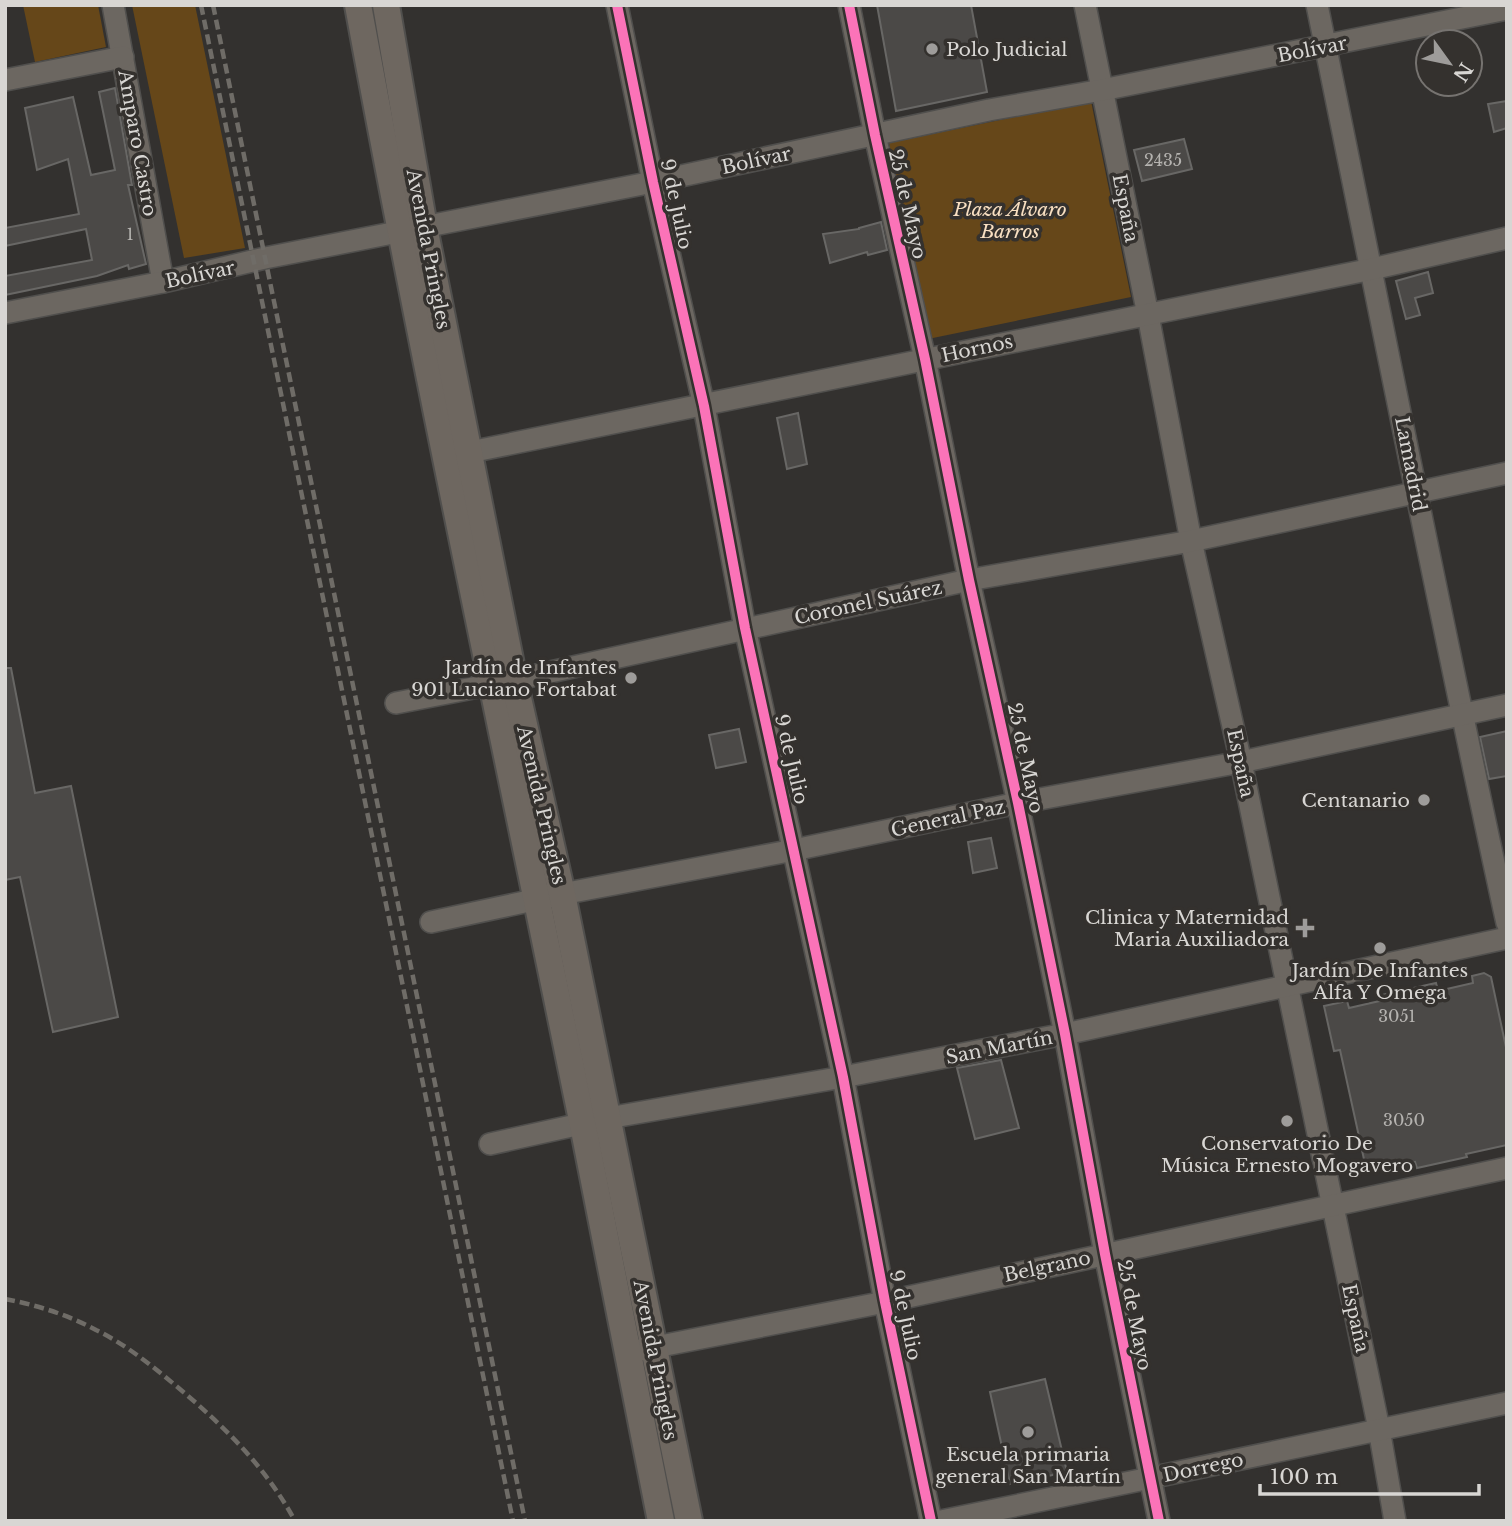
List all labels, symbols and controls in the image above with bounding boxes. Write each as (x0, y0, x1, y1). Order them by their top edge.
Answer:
north arrow (1414, 28, 1484, 98)
street label: Bolívar (1275, 31, 1349, 68)
place label: Polo Judicial (946, 38, 1067, 61)
marker: Polo Judicial (924, 41, 940, 57)
text: N (1448, 58, 1477, 86)
street label: Amparo Castro (113, 67, 162, 218)
street label: Bolívar (719, 142, 793, 179)
street label: 25 de Mayo (884, 147, 931, 261)
house number: 2435 (1144, 150, 1182, 170)
street label: 9 de Julio (656, 157, 697, 251)
street label: Avenida Pringles (402, 166, 455, 331)
street label: España (1108, 172, 1144, 245)
park label: Plaza Álvaro Barros (952, 198, 1067, 243)
house number: 1 (126, 224, 134, 244)
street label: Bolívar (163, 256, 237, 293)
street label: Hornos (939, 330, 1015, 367)
street label: Lamadrid (1390, 415, 1431, 514)
street label: Coronel Suárez (792, 576, 944, 629)
place label: Jardín de Infantes 901 Luciano Fortabat (411, 656, 618, 701)
marker: Jardín de Infantes 901 Luciano Fortabat (623, 670, 639, 686)
street label: 25 de Mayo (1003, 701, 1048, 815)
street label: 9 de Julio (770, 712, 813, 806)
street label: Avenida Pringles (512, 722, 571, 887)
street label: España (1222, 727, 1259, 800)
place label: Centanario (1301, 789, 1410, 812)
marker: Centanario (1416, 792, 1432, 808)
street label: General Paz (889, 795, 1007, 842)
place label: Clinica y Maternidad Maria Auxiliadora (1085, 906, 1289, 951)
marker: Clinica y Maternidad Maria Auxiliadora (1295, 918, 1315, 938)
marker: Jardín De Infantes Alfa Y Omega (1372, 940, 1388, 956)
place label: Jardín De Infantes Alfa Y Omega (1289, 959, 1468, 1004)
house number: 3051 (1378, 1006, 1416, 1026)
street label: San Martín (944, 1026, 1054, 1069)
house number: 3050 (1383, 1110, 1425, 1130)
marker: Conservatorio De Música Ernesto Mogavero (1279, 1113, 1295, 1129)
place label: Conservatorio De Música Ernesto Mogavero (1161, 1132, 1413, 1177)
street label: Belgrano (1002, 1246, 1093, 1287)
street label: 25 de Mayo (1113, 1258, 1156, 1372)
street label: 9 de Julio (885, 1268, 926, 1362)
street label: Avenida Pringles (629, 1277, 682, 1442)
street label: España (1337, 1282, 1374, 1355)
marker: Escuela primaria general San Martín (1020, 1424, 1036, 1440)
place label: Escuela primaria general San Martín (935, 1443, 1121, 1488)
street label: Dorrego (1161, 1448, 1245, 1487)
scale bar (1260, 1452, 1479, 1496)
text: 100 m (1270, 1464, 1338, 1490)

